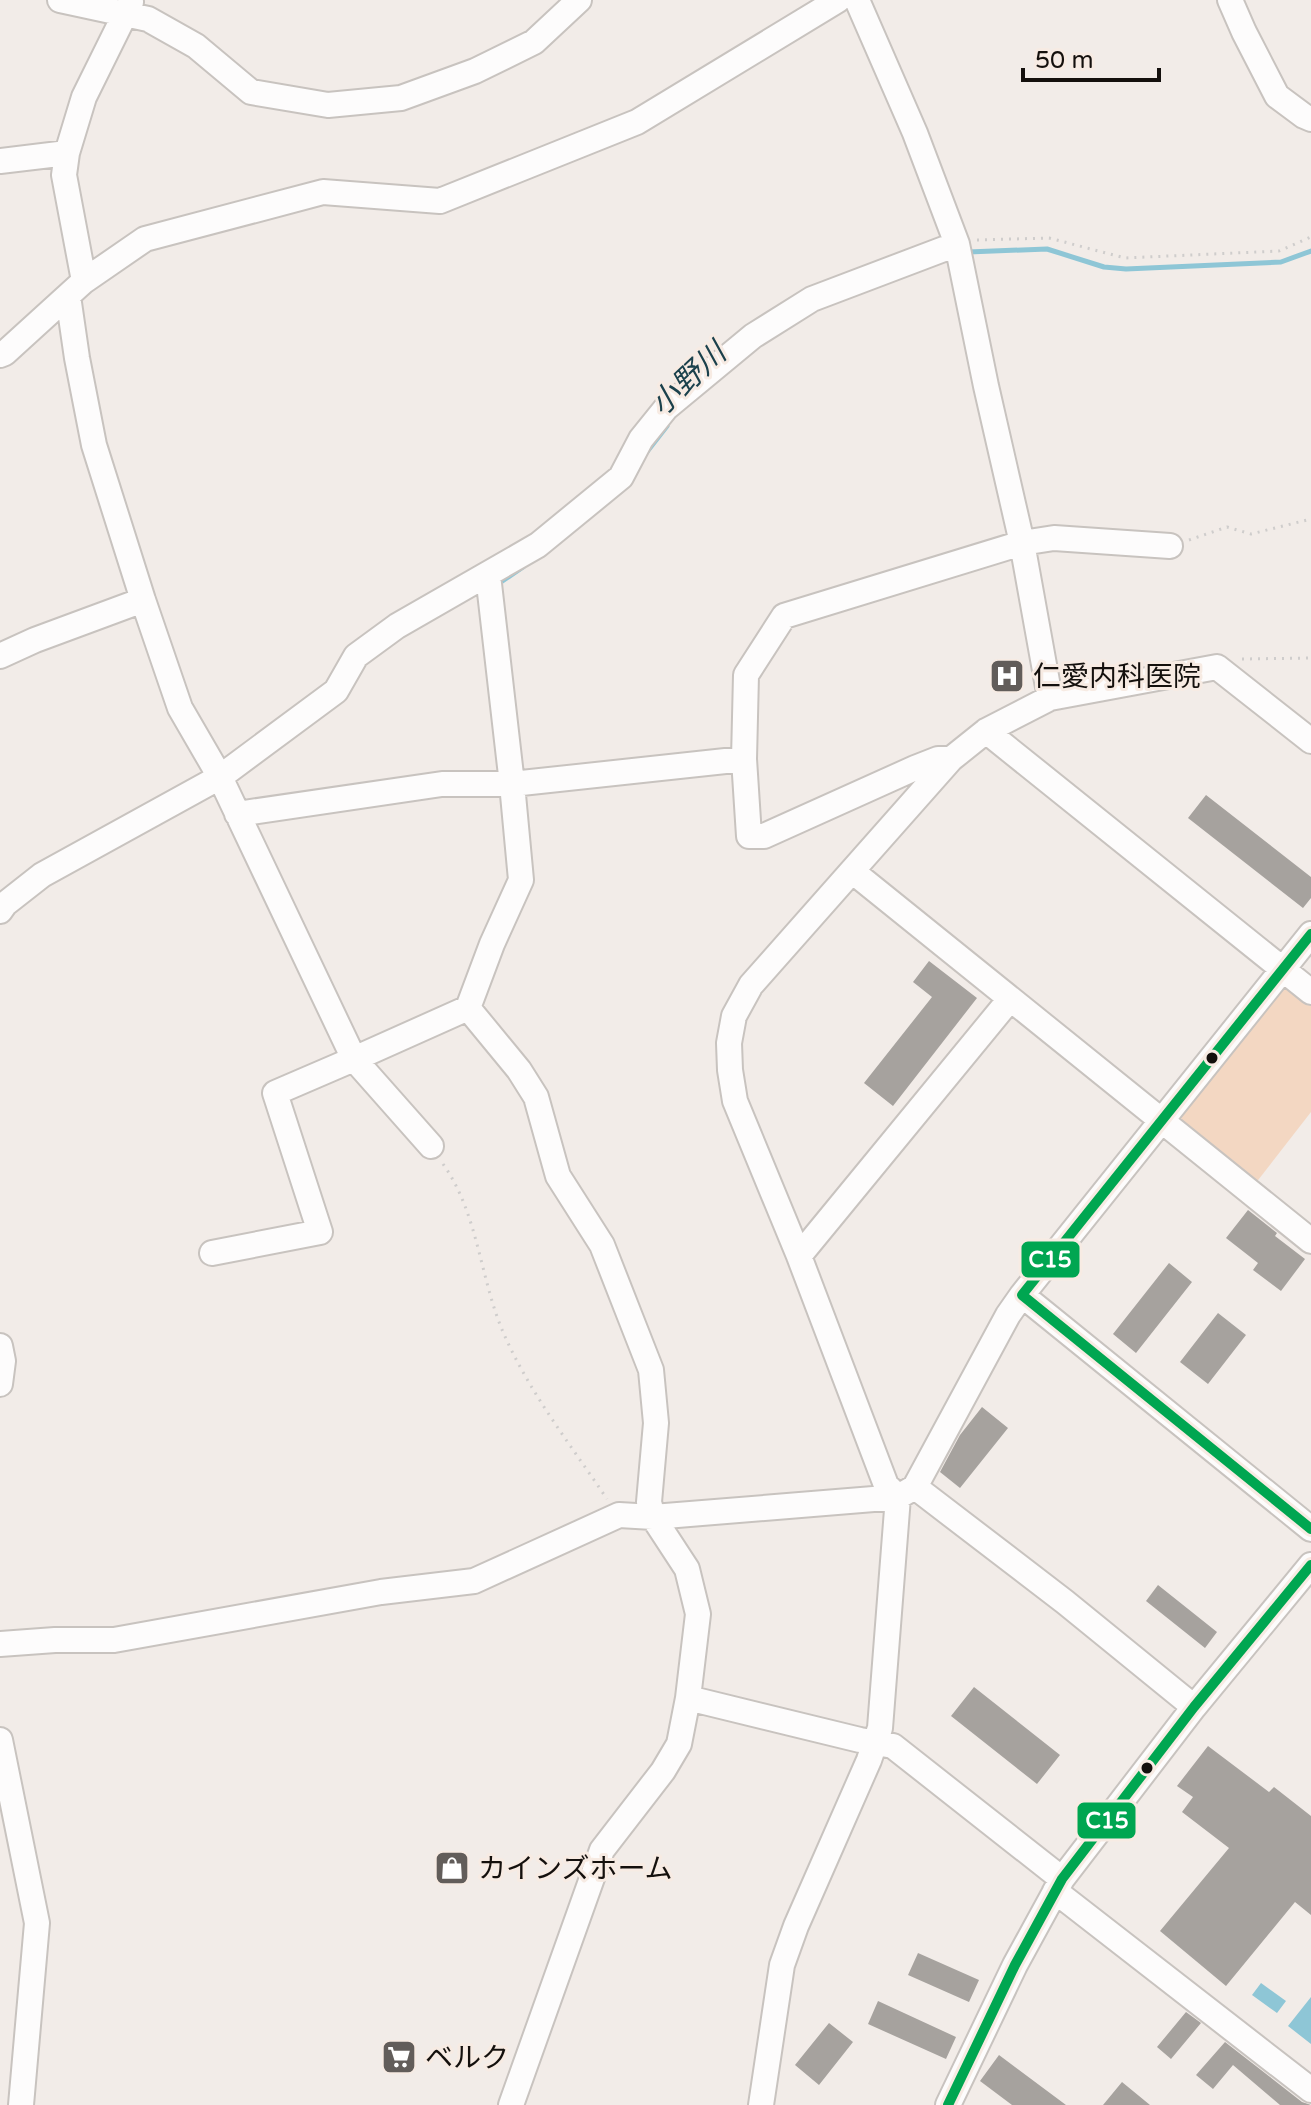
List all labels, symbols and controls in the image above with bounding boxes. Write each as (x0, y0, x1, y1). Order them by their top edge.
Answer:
scale bar (1023, 32, 1159, 82)
text: 50 m (1035, 46, 1093, 75)
water label: 小野川 (643, 333, 736, 424)
hospital icon: 仁愛内科医院 (988, 657, 1026, 695)
place label: 仁愛内科医院 (1033, 660, 1201, 694)
unlabelled marker (1204, 1050, 1220, 1066)
line badge: C15 (1020, 1240, 1081, 1279)
text: C15 (1029, 1247, 1071, 1273)
unlabelled marker (1139, 1760, 1155, 1776)
line badge: C15 (1076, 1801, 1137, 1840)
text: C15 (1086, 1808, 1128, 1834)
shop icon: カインズホーム (433, 1849, 471, 1887)
place label: カインズホーム (478, 1852, 673, 1886)
supermarket icon: ベルク (380, 2038, 418, 2076)
place label: ベルク (425, 2041, 509, 2075)

